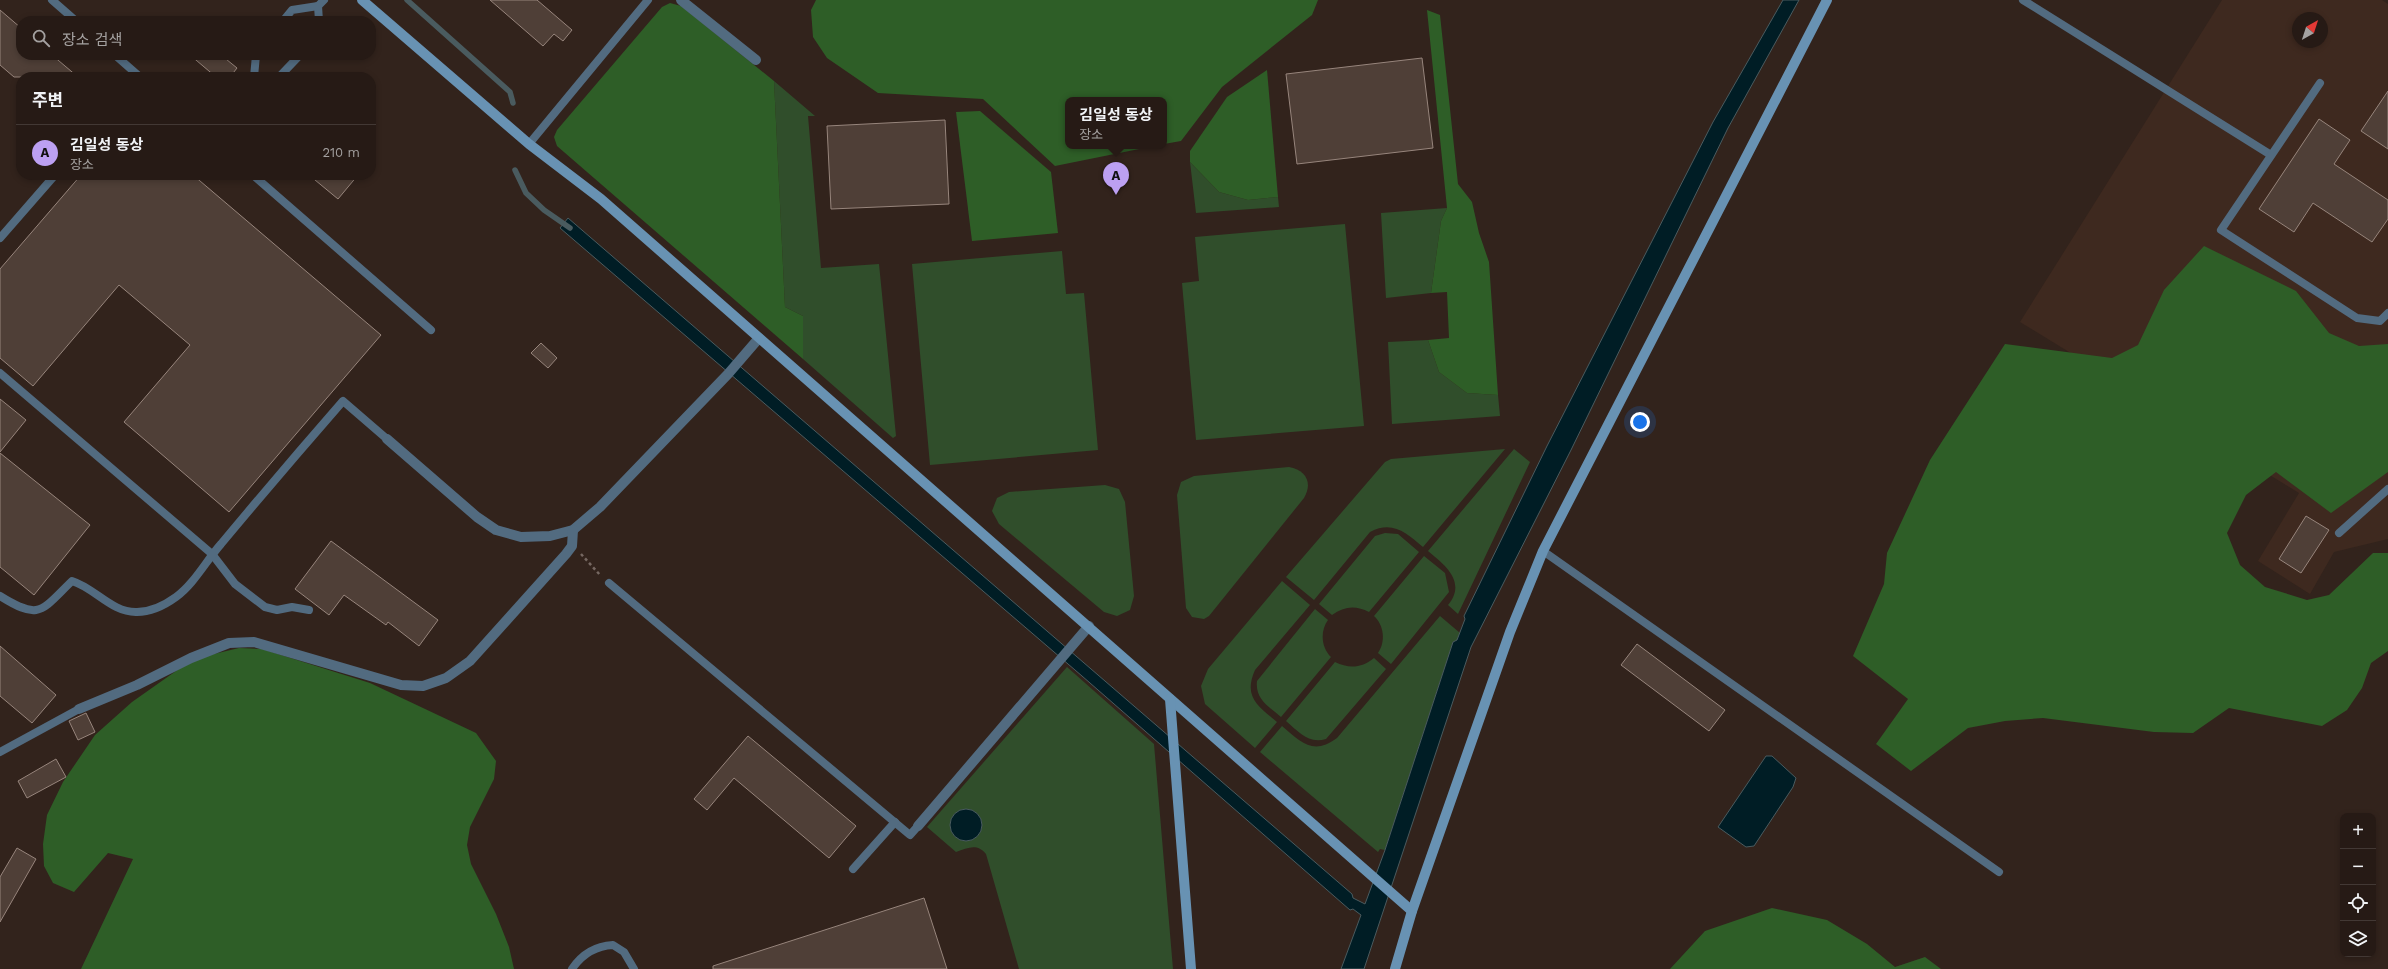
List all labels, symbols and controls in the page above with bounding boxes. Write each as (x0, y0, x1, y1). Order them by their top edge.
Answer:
north arrow (2292, 12, 2328, 48)
search box (16, 16, 376, 60)
icon: search (30, 27, 52, 49)
text: 장소 검색 (62, 31, 122, 49)
text: 주변 (32, 90, 63, 110)
popup (1065, 97, 1167, 149)
text: 김일성 동상 (1079, 106, 1153, 124)
text: 장소 (1079, 127, 1103, 142)
text: 김일성 동상 (70, 136, 143, 154)
text: A (41, 145, 49, 160)
text: 210 m (322, 145, 360, 160)
text: 장소 (70, 157, 94, 172)
pin: A (1103, 162, 1129, 195)
your location (1630, 412, 1650, 432)
map controls (2340, 813, 2376, 957)
button: + (2340, 813, 2376, 849)
button: − (2340, 849, 2376, 885)
button: locate (2340, 885, 2376, 921)
button: layers (2340, 921, 2376, 957)

